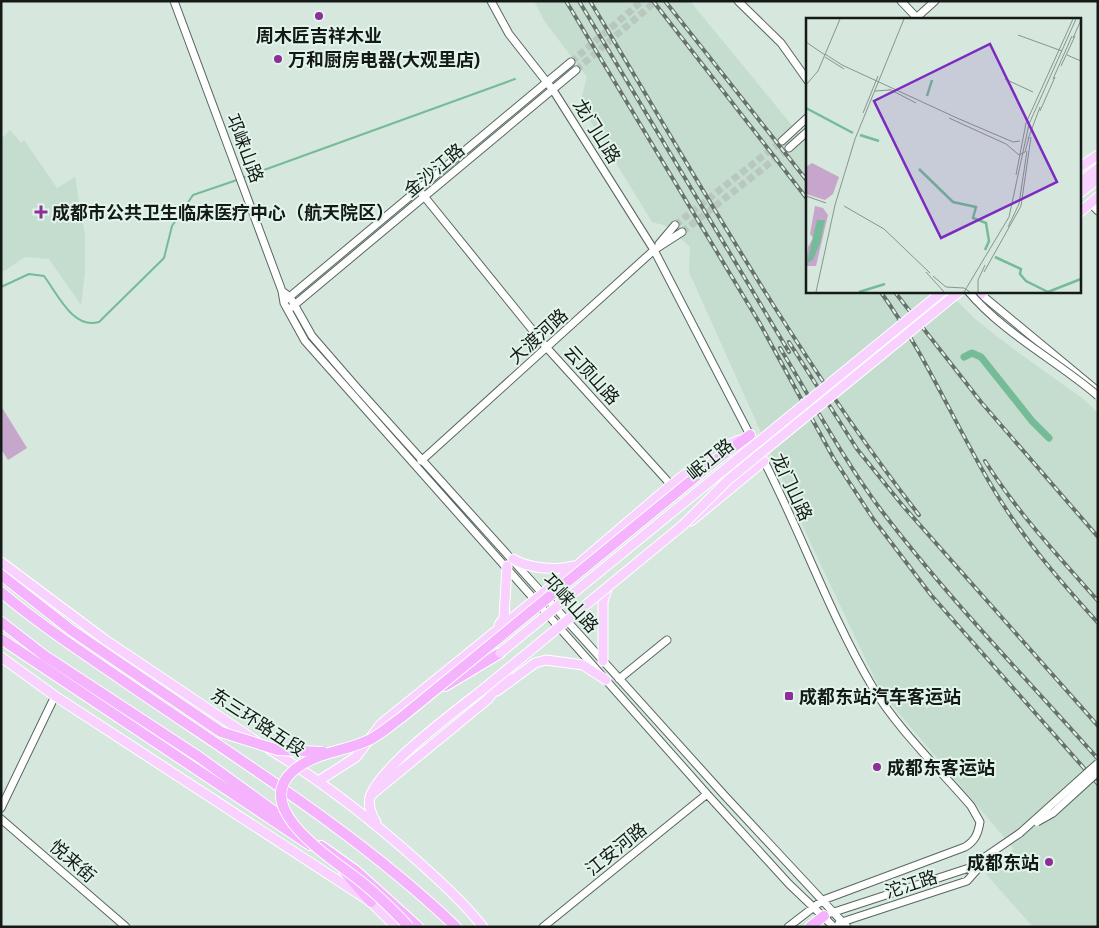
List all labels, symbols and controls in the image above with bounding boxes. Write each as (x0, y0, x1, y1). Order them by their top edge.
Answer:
marker: 周木匠吉祥木业 (313, 10, 325, 22)
inset map (806, 18, 1082, 292)
place label: 周木匠吉祥木业 (256, 24, 382, 47)
place label: 万和厨房电器(大观里店) (288, 48, 480, 71)
marker: 万和厨房电器(大观里店) (272, 53, 284, 65)
street label: 龙门山路 (568, 94, 626, 168)
street label: 邛崃山路 (221, 110, 269, 186)
street label: 金沙江路 (399, 138, 469, 202)
place label: 成都市公共卫生临床医疗中心（航天院区） (52, 201, 394, 224)
marker: 成都市公共卫生临床医疗中心（航天院区） (34, 205, 48, 219)
street label: 大渡河路 (504, 303, 572, 369)
street label: 云顶山路 (559, 341, 625, 409)
street label: 岷江路 (682, 433, 738, 485)
street label: 龙门山路 (766, 450, 818, 524)
street label: 邛崃山路 (538, 569, 604, 637)
street label: 东三环路五段 (206, 683, 310, 761)
place label: 成都东站汽车客运站 (799, 685, 961, 708)
marker: 成都东站汽车客运站 (783, 690, 795, 702)
place label: 成都东客运站 (887, 756, 995, 779)
marker: 成都东客运站 (871, 761, 883, 773)
street label: 江安河路 (581, 817, 651, 881)
street label: 悦来街 (45, 835, 101, 887)
place label: 成都东站 (967, 851, 1039, 874)
marker: 成都东站 (1043, 856, 1055, 868)
street label: 沱江路 (882, 865, 940, 903)

